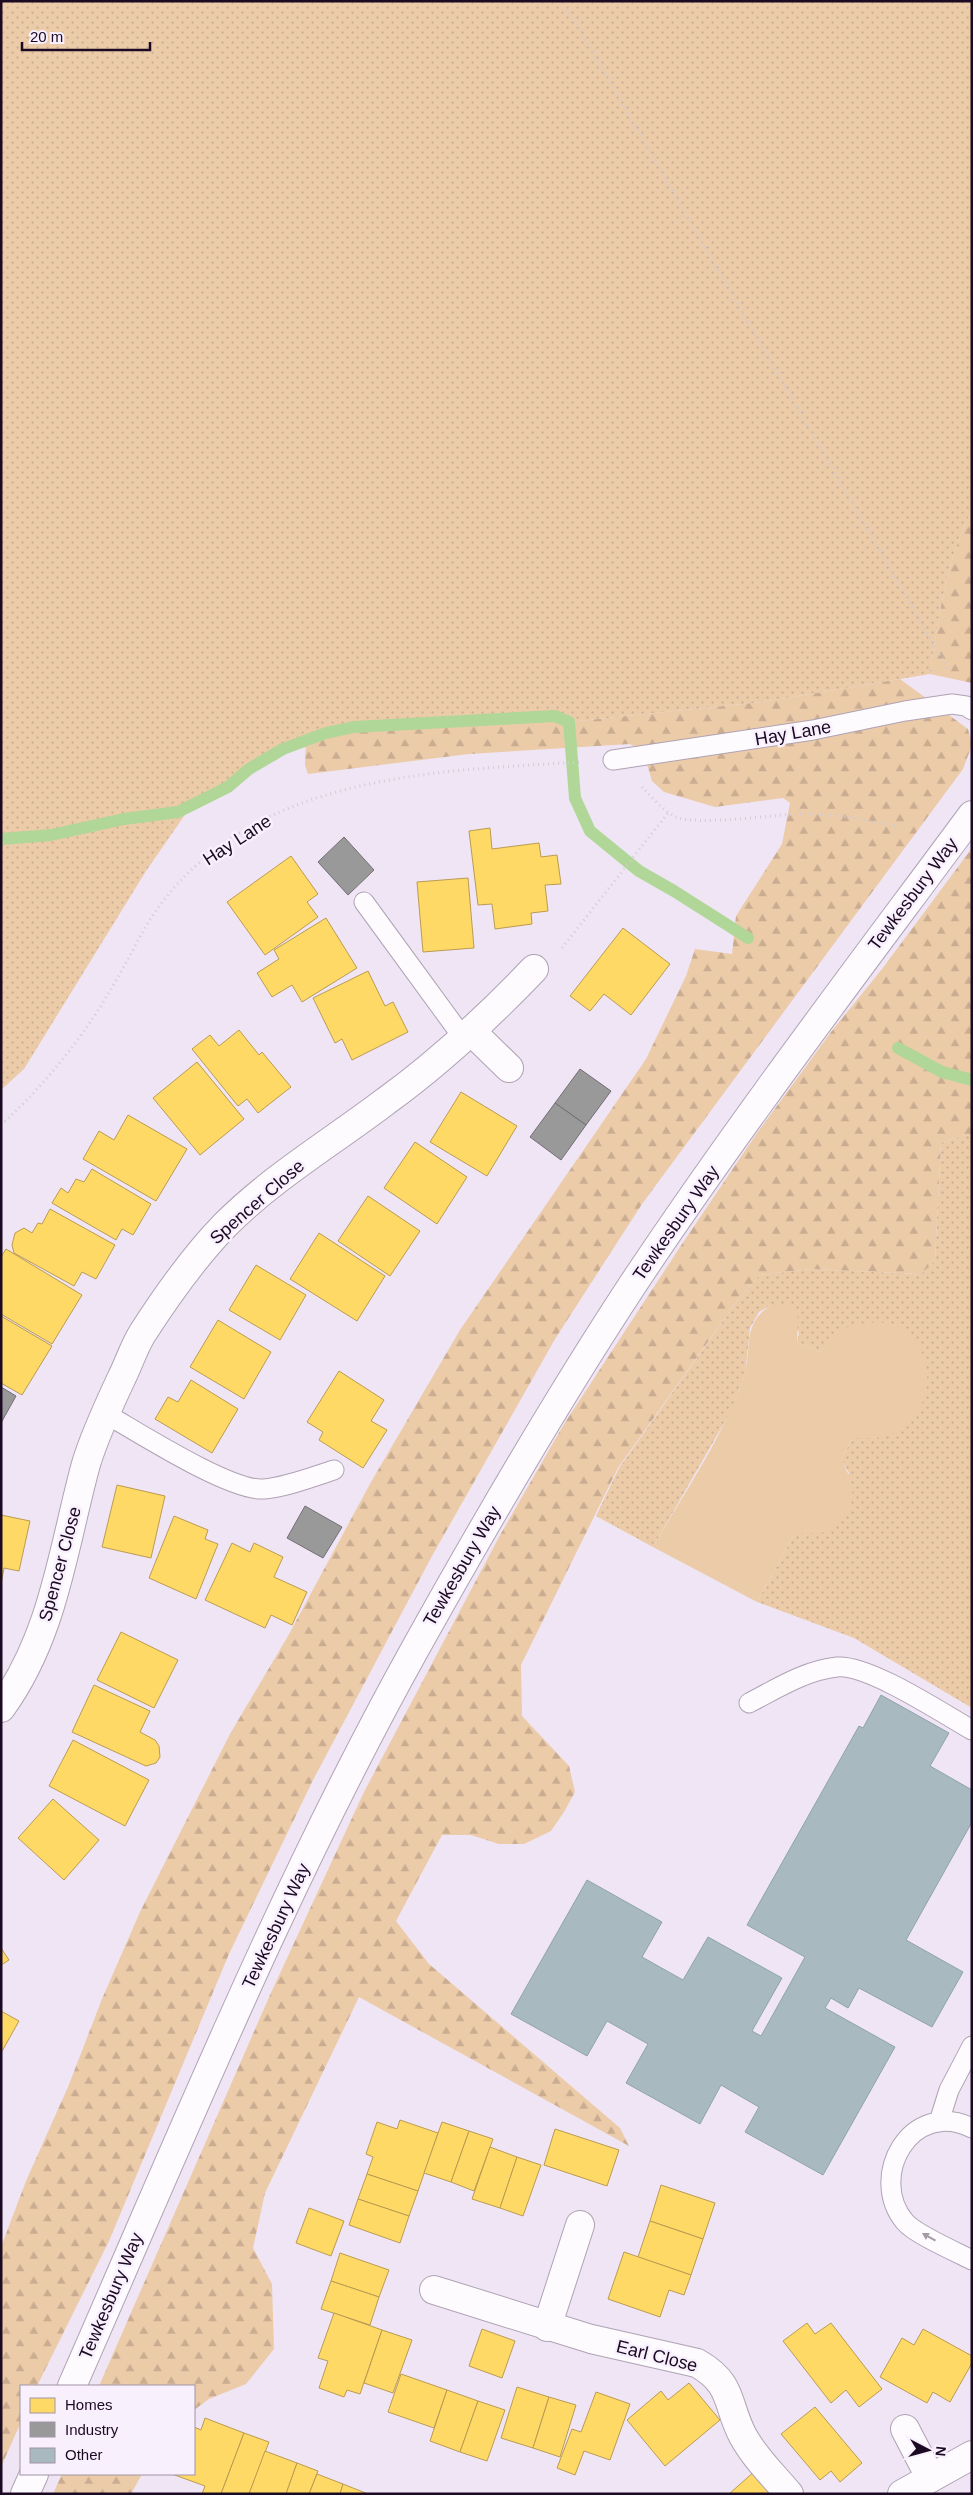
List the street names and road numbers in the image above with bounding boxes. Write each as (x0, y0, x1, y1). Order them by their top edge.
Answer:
street label: Hay Lane (753, 716, 833, 750)
street label: Hay Lane (199, 811, 275, 869)
street label: Tewkesbury Way (864, 834, 962, 954)
street label: Spencer Close (206, 1156, 308, 1248)
street label: Tewkesbury Way (629, 1162, 723, 1284)
street label: Tewkesbury Way (419, 1502, 505, 1630)
street label: Spencer Close (35, 1504, 85, 1624)
street label: Tewkesbury Way (238, 1860, 314, 1992)
street label: Tewkesbury Way (75, 2230, 147, 2362)
street label: Earl Close (614, 2336, 700, 2376)

